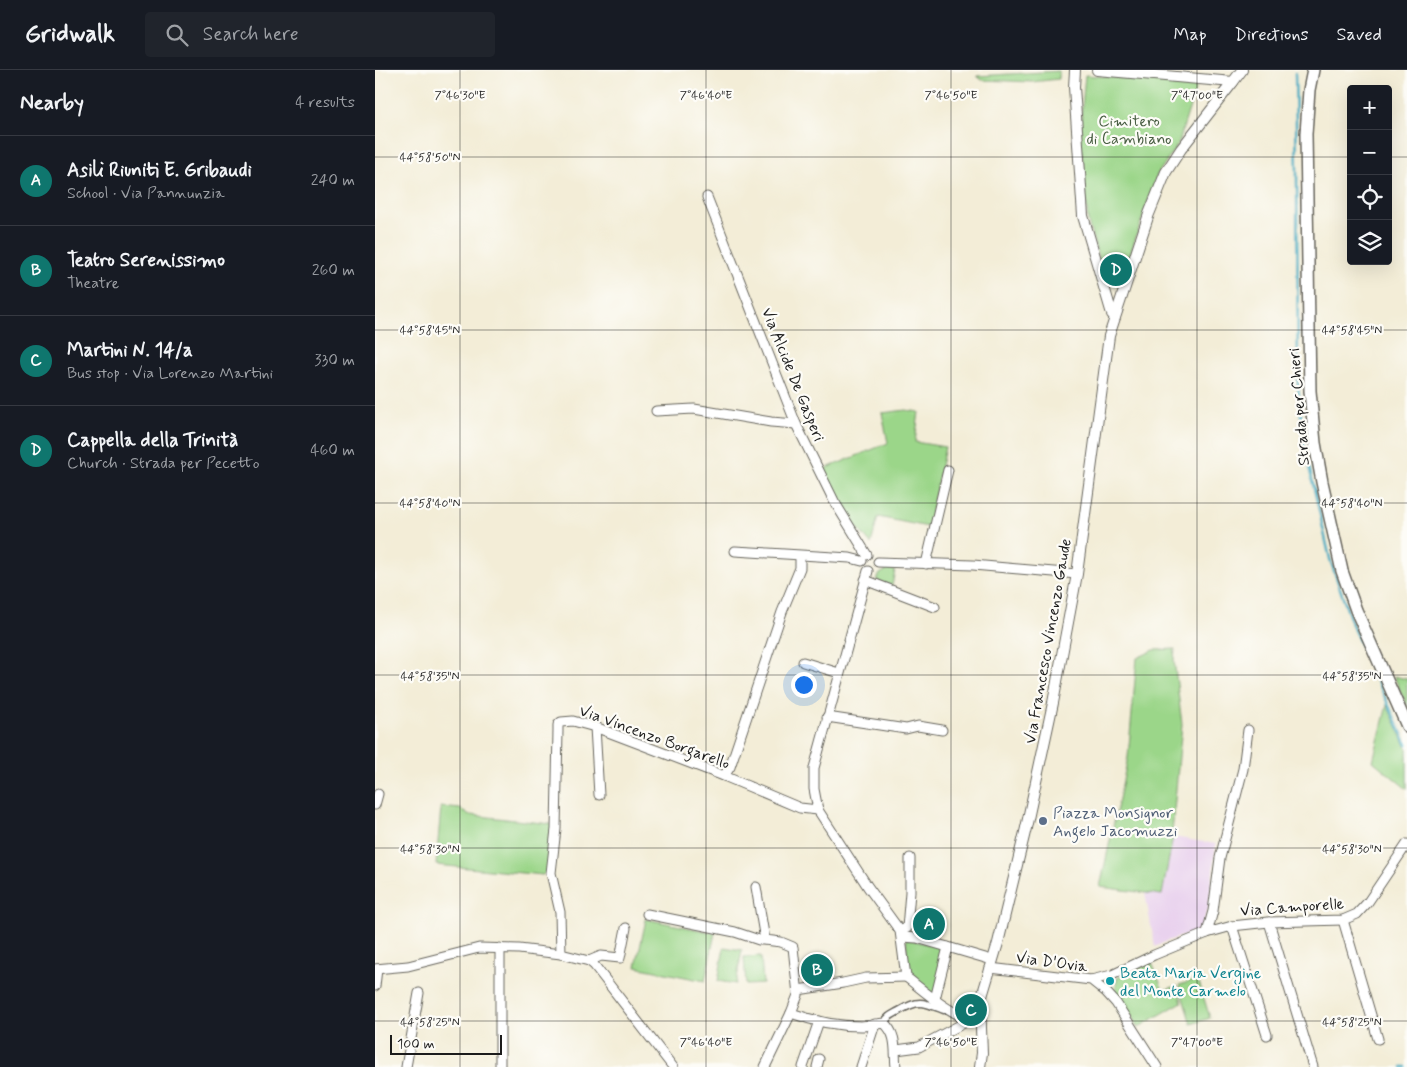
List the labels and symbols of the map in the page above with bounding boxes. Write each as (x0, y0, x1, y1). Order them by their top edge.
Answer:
text: 7°46'30"E (434, 88, 486, 104)
text: 7°46'40"E (680, 88, 732, 104)
text: 7°46'50"E (925, 88, 977, 104)
text: 7°47'00"E (1171, 88, 1223, 104)
park label: Cimitero di Cambiano (1086, 111, 1172, 150)
text: 44°58'50"N (399, 150, 461, 166)
pin: D (1100, 251, 1132, 289)
street label: Via Alcide De Gasperi (756, 305, 829, 445)
text: 44°58'45"N (400, 323, 460, 339)
text: 44°58'45"N (1322, 323, 1382, 339)
street label: Strada per Chieri (1284, 347, 1315, 467)
text: 44°58'40"N (400, 496, 460, 512)
text: 44°58'40"N (1322, 496, 1382, 512)
street label: Via Francesco Vincenzo Gaude (1020, 537, 1077, 746)
text: 44°58'35"N (401, 669, 459, 685)
text: 44°58'35"N (1323, 669, 1381, 685)
your location (791, 672, 817, 698)
street label: Via Vincenzo Borgarello (576, 700, 733, 775)
place label: Piazza Monsignor Angelo Jacomuzzi (1053, 803, 1178, 843)
marker: Piazza Monsignor Angelo Jacomuzzi (1037, 815, 1049, 827)
text: 44°58'30"N (400, 842, 460, 858)
text: 44°58'30"N (1322, 842, 1382, 858)
street label: Via Camporelle (1239, 893, 1345, 922)
pin: A (913, 905, 945, 943)
street label: Via D'Ovia (1015, 947, 1089, 978)
pin: B (801, 951, 833, 989)
place label: Beata Maria Vergine del Monte Carmelo (1120, 963, 1262, 1002)
marker: Beata Maria Vergine del Monte Carmelo (1104, 975, 1116, 987)
pin: C (955, 991, 987, 1029)
text: 44°58'25"N (400, 1015, 460, 1031)
text: 44°58'25"N (1322, 1015, 1382, 1031)
scale bar (390, 1032, 503, 1055)
text: 7°46'40"E (680, 1035, 732, 1051)
text: 7°46'50"E (925, 1035, 977, 1051)
text: 7°47'00"E (1171, 1035, 1223, 1051)

